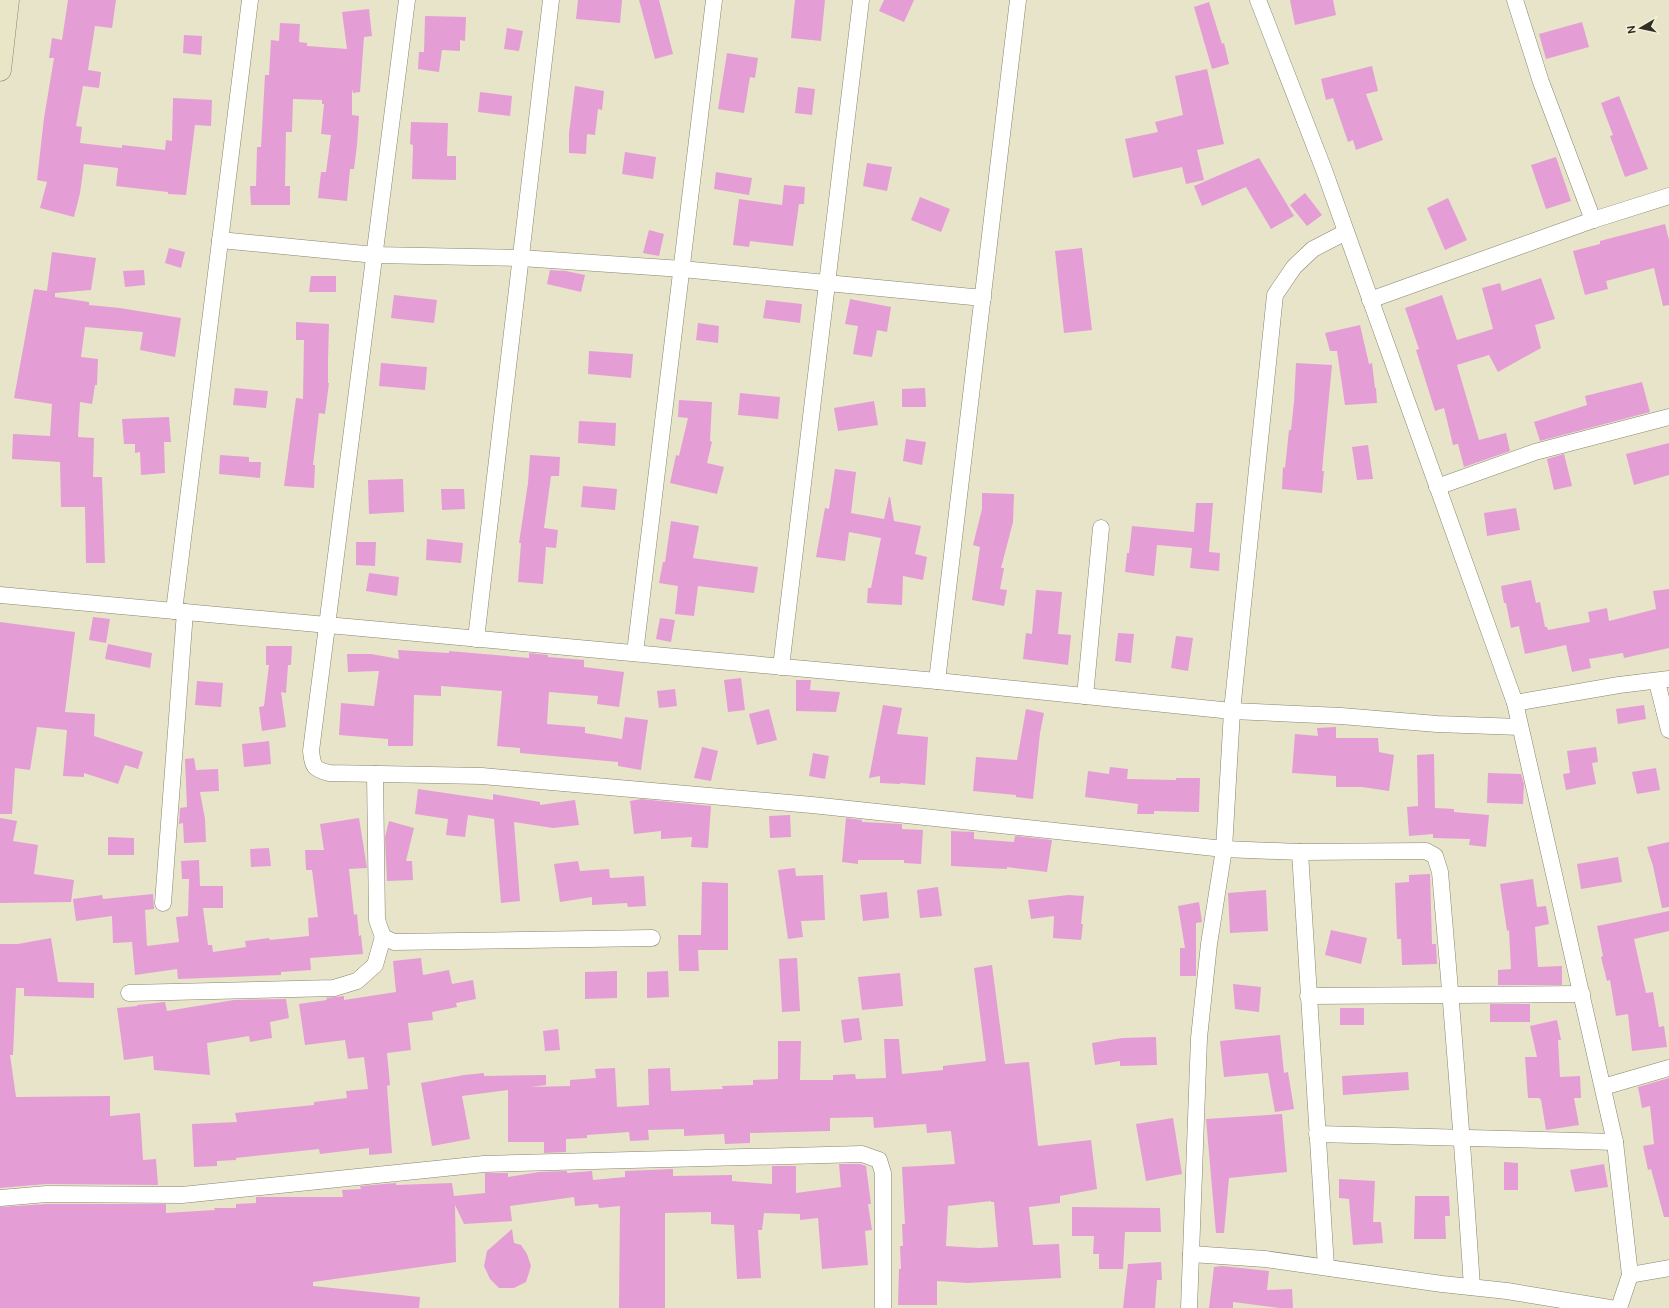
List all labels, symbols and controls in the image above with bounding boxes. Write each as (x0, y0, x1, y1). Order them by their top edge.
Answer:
north arrow (1621, 8, 1661, 48)
text: N (1624, 25, 1639, 35)

